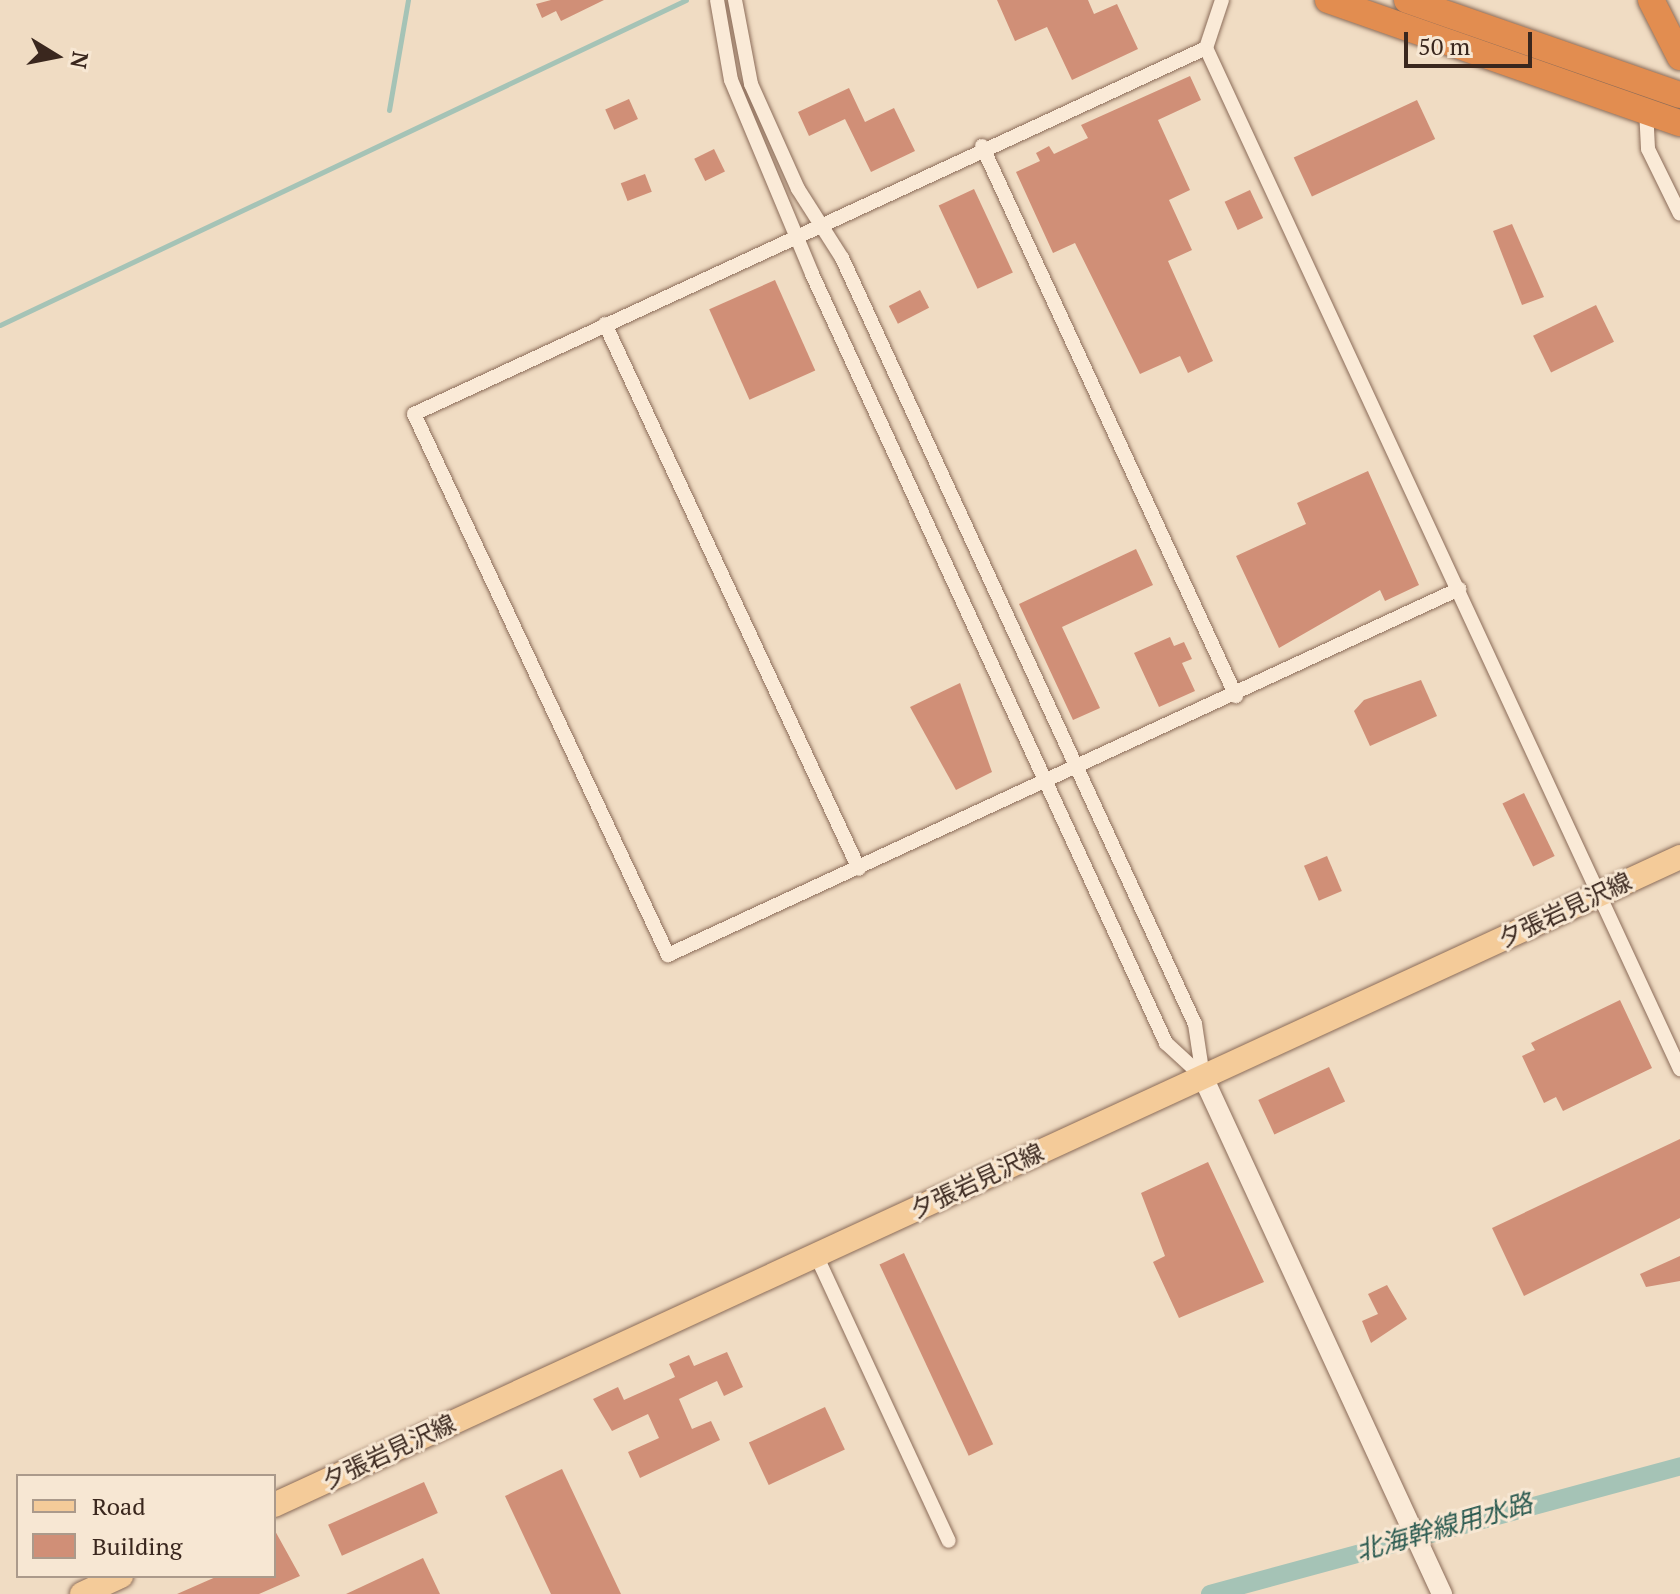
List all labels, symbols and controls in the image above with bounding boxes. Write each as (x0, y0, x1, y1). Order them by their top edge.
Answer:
north arrow (16, 16, 96, 96)
scale bar (1408, 16, 1536, 66)
text: 50 m (1418, 30, 1470, 62)
text: N (64, 50, 96, 71)
street label: 夕張岩見沢線 (1494, 867, 1636, 953)
street label: 夕張岩見沢線 (906, 1138, 1048, 1224)
street label: 夕張岩見沢線 (318, 1409, 460, 1495)
legend (16, 1474, 276, 1578)
water label: 北海幹線用水路 (1352, 1487, 1536, 1567)
text: Road (92, 1490, 146, 1522)
text: Building (92, 1530, 182, 1562)

